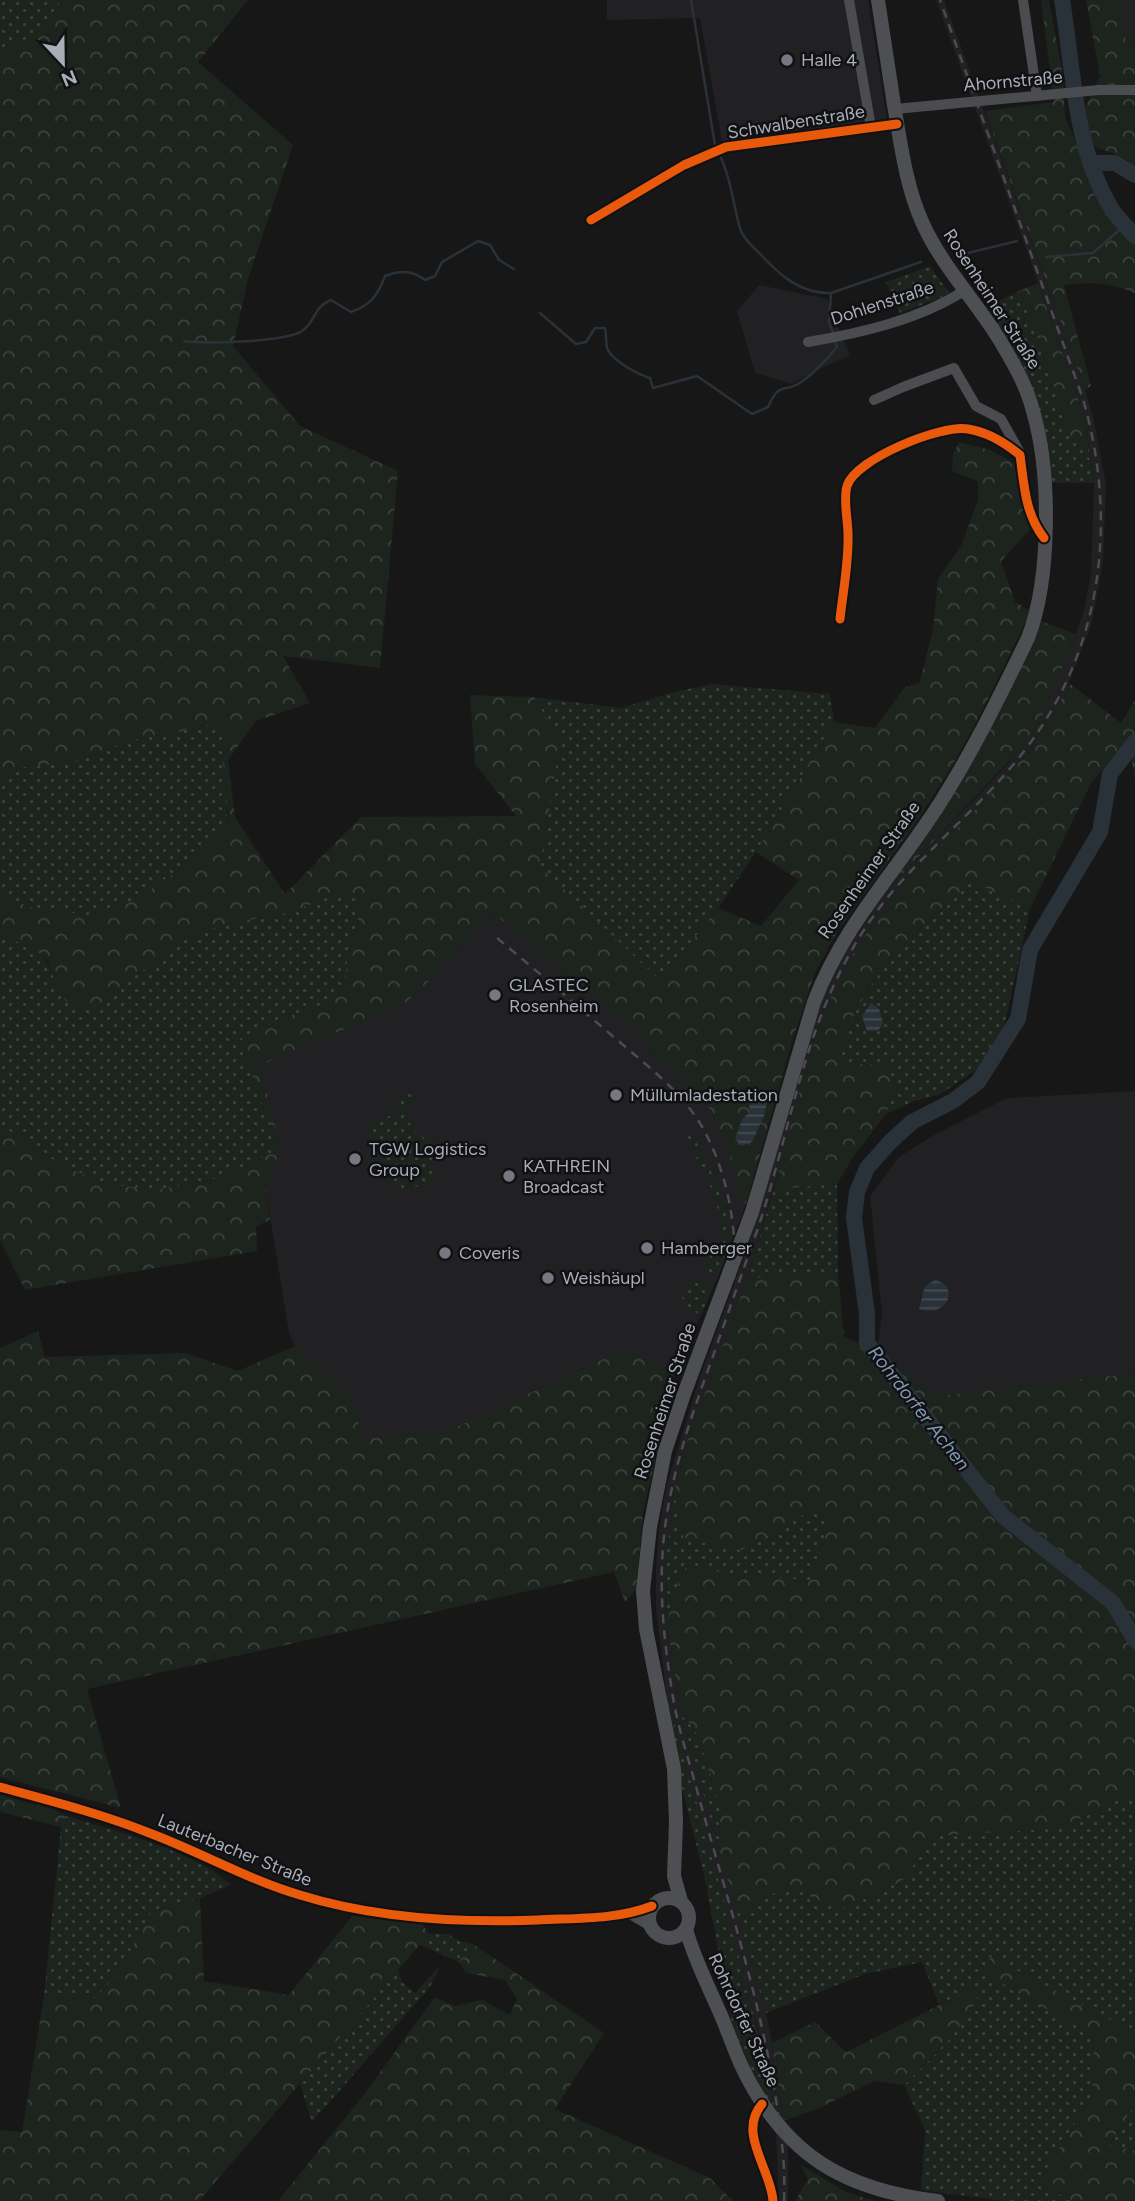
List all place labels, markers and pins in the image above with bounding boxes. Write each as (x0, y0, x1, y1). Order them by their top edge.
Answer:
place label: Halle 4 (801, 49, 857, 71)
marker: Halle 4 (779, 52, 795, 68)
place label: GLASTEC Rosenheim (509, 974, 598, 1017)
marker: GLASTEC Rosenheim (487, 987, 503, 1003)
place label: Müllumladestation (630, 1084, 778, 1106)
marker: Müllumladestation (608, 1087, 624, 1103)
place label: TGW Logistics Group (369, 1138, 486, 1181)
marker: TGW Logistics Group (347, 1151, 363, 1167)
place label: KATHREIN Broadcast (523, 1155, 610, 1198)
marker: KATHREIN Broadcast (501, 1168, 517, 1184)
place label: Hamberger (661, 1237, 752, 1259)
marker: Hamberger (639, 1240, 655, 1256)
place label: Coveris (459, 1242, 520, 1264)
marker: Coveris (437, 1245, 453, 1261)
place label: Weishäupl (562, 1267, 645, 1289)
marker: Weishäupl (540, 1270, 556, 1286)

